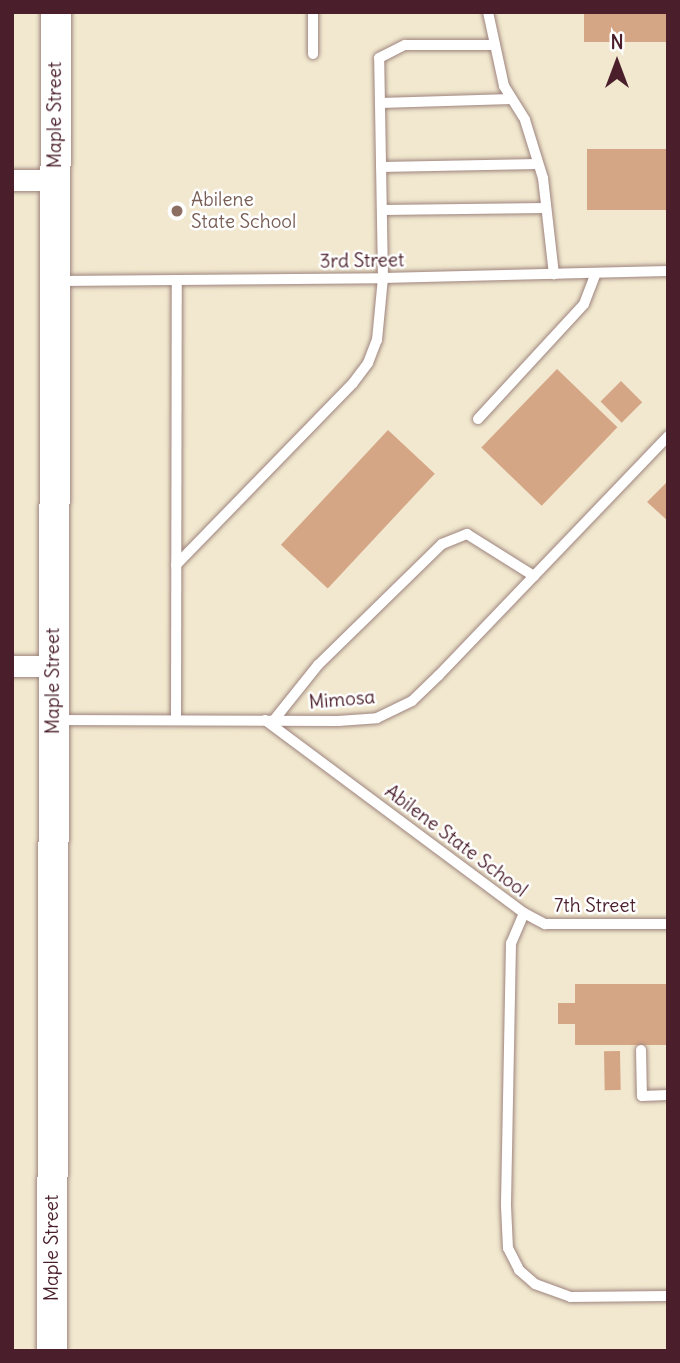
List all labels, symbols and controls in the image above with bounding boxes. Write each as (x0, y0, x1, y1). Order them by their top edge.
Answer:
north arrow (582, 28, 652, 98)
text: N (610, 30, 624, 54)
street label: Maple Street (44, 62, 66, 168)
place label: Abilene State School (191, 189, 296, 233)
marker: Abilene State School (169, 203, 185, 219)
street label: 3rd Street (319, 249, 405, 273)
street label: Maple Street (42, 628, 64, 734)
street label: Mimosa (308, 686, 376, 714)
street label: Abilene State School (380, 780, 532, 902)
street label: 7th Street (554, 895, 636, 917)
street label: Maple Street (41, 1195, 63, 1301)

